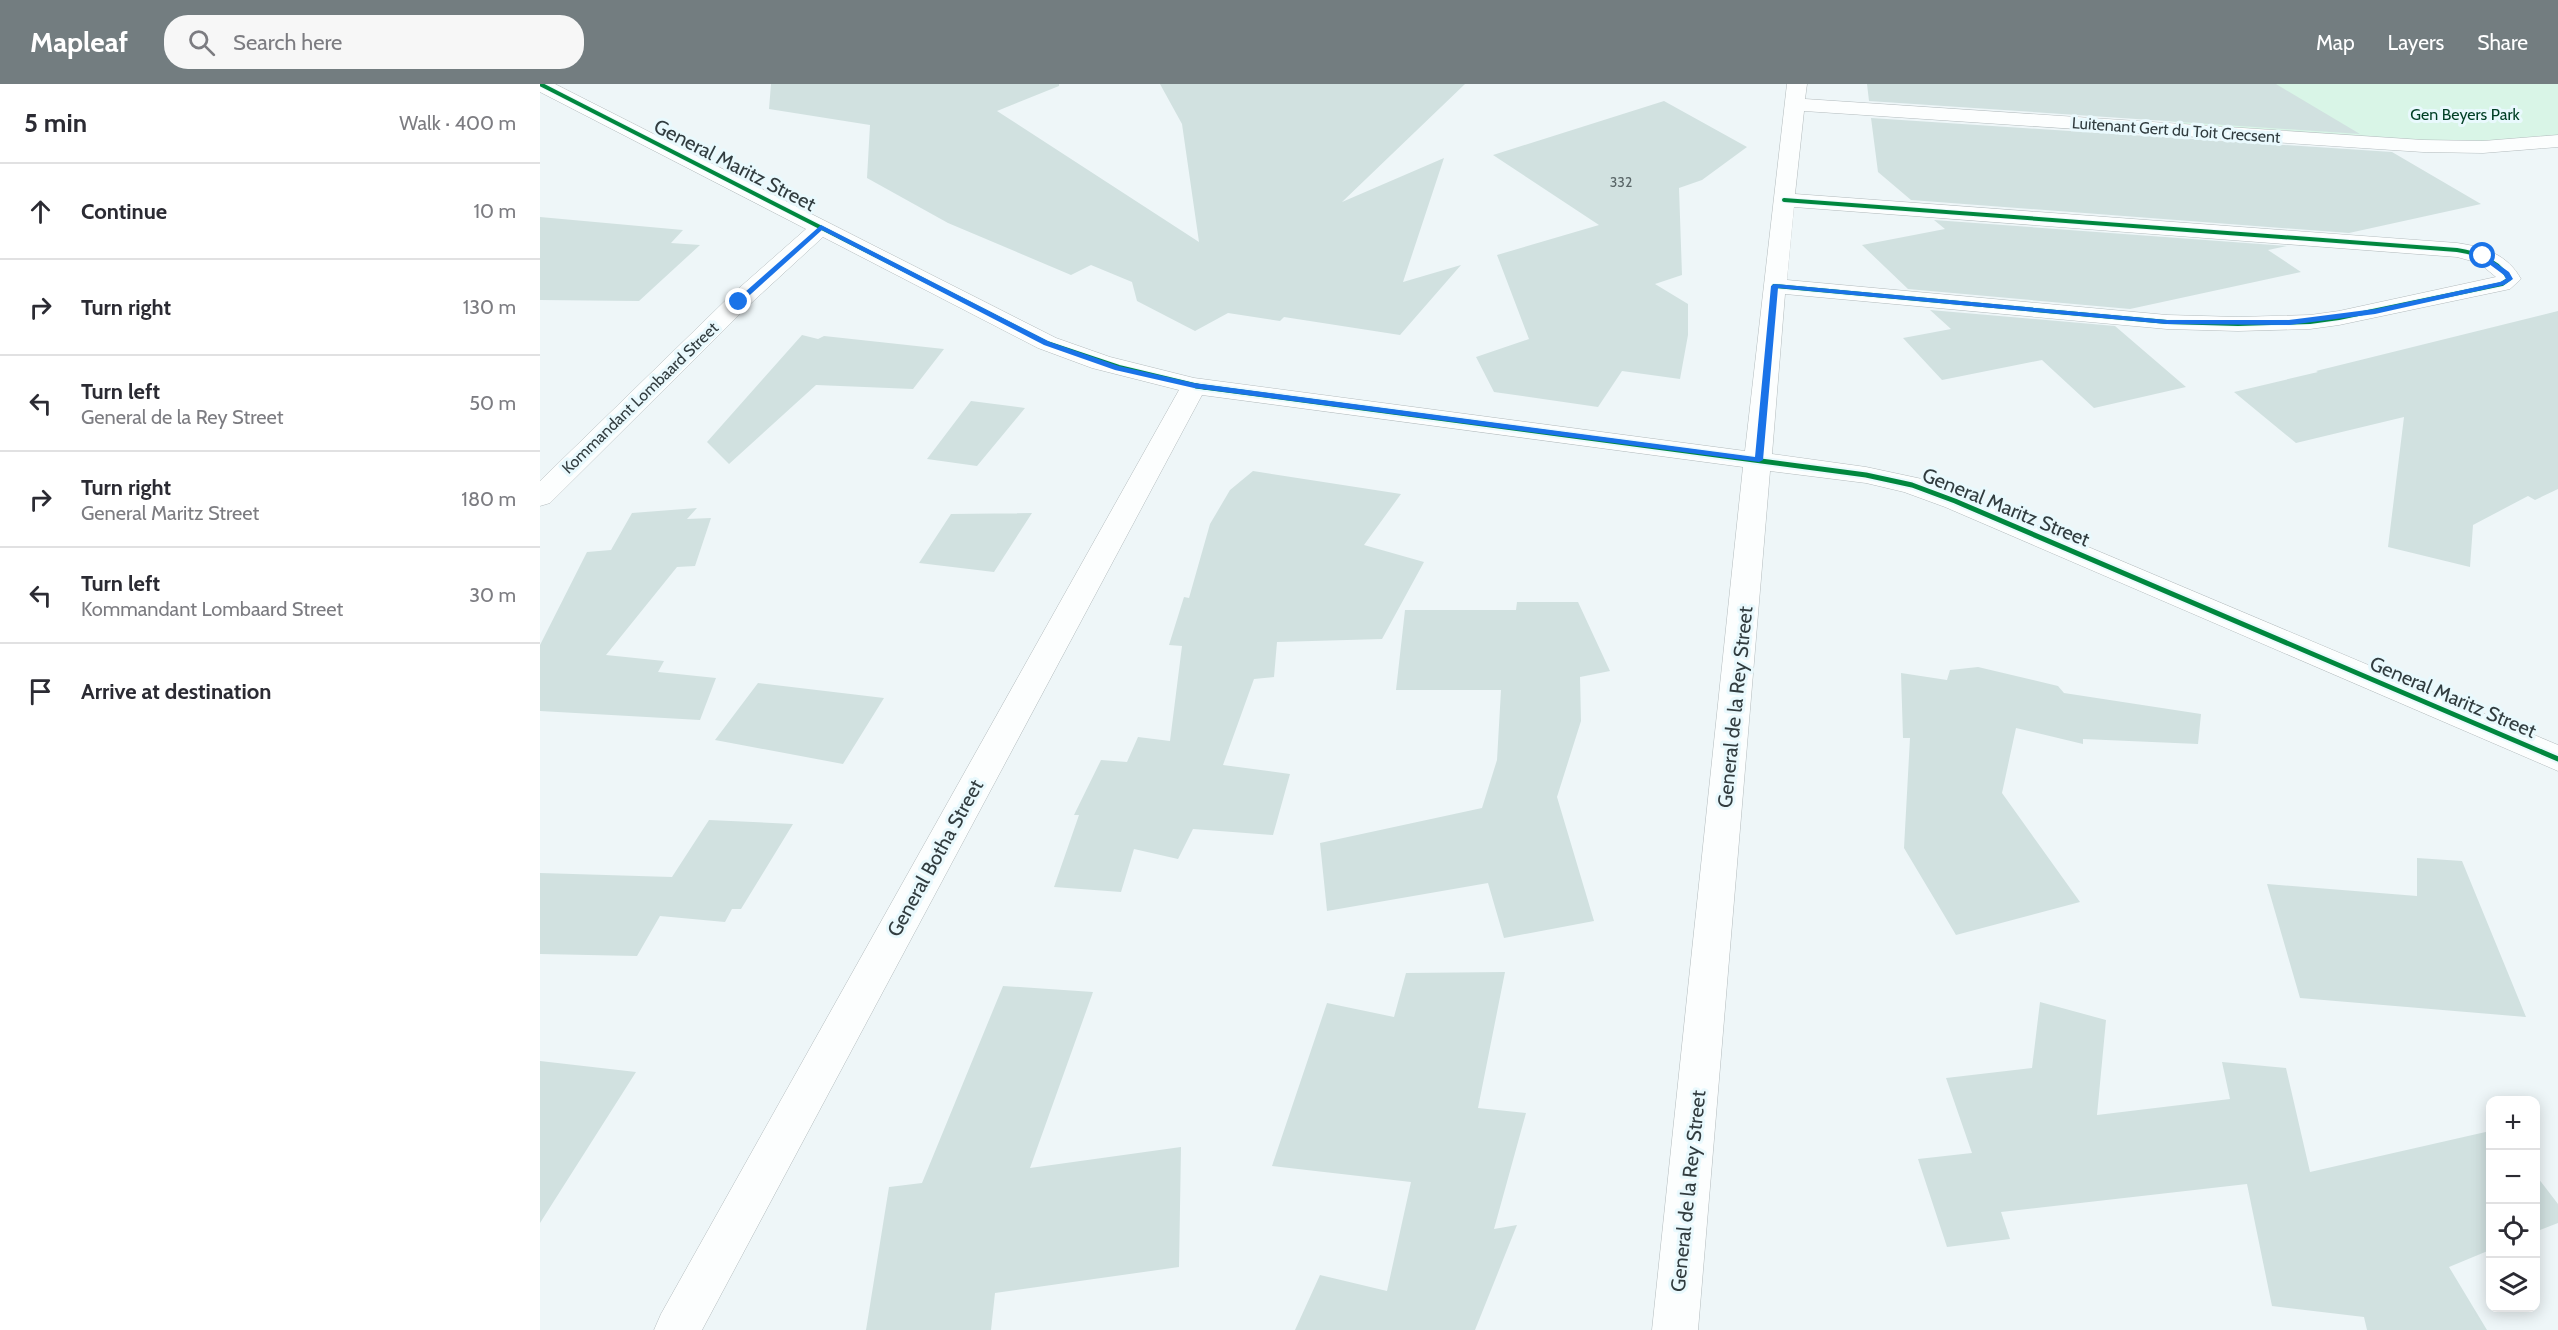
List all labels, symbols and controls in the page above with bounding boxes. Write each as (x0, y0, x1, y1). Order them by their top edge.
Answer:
search box (164, 15, 584, 69)
text: Mapleaf (30, 25, 128, 59)
icon: search (185, 26, 218, 59)
text: Search here (233, 29, 342, 56)
text: Map (2316, 30, 2355, 55)
text: Layers (2388, 30, 2444, 55)
text: Share (2477, 30, 2528, 55)
park label: Gen Beyers Park (2410, 105, 2520, 124)
text: 5 min (24, 107, 87, 139)
text: Walk · 400 m (399, 111, 516, 135)
street label: Luitenant Gert du Toit Crecsent (2071, 113, 2281, 147)
street label: General Maritz Street (650, 114, 820, 216)
house number: 332 (1610, 173, 1632, 191)
icon: ahead (24, 195, 57, 228)
text: Continue (81, 198, 167, 225)
text: 10 m (473, 199, 516, 223)
route start (2469, 242, 2495, 268)
route end (725, 288, 751, 314)
icon: right (24, 291, 57, 324)
text: Turn right (81, 294, 171, 321)
text: 130 m (463, 295, 516, 319)
street label: Kommandant Lombaard Street (558, 318, 722, 478)
text: Turn left (81, 378, 160, 405)
icon: left (24, 387, 57, 420)
text: 50 m (469, 391, 516, 415)
text: General de la Rey Street (81, 405, 283, 429)
street label: General Maritz Street (1919, 462, 2093, 552)
text: Turn right (81, 474, 171, 501)
icon: right (24, 483, 57, 516)
text: 180 m (461, 487, 516, 511)
text: General Maritz Street (81, 501, 259, 525)
text: Turn left (81, 570, 160, 597)
icon: left (24, 579, 57, 612)
text: 30 m (469, 583, 516, 607)
text: Kommandant Lombaard Street (81, 597, 343, 621)
street label: General de la Rey Street (1712, 605, 1758, 809)
street label: General Maritz Street (2366, 651, 2540, 743)
icon: arrive (24, 675, 57, 708)
text: Arrive at destination (81, 678, 271, 705)
street label: General Botha Street (882, 775, 988, 941)
street label: General de la Rey Street (1665, 1089, 1711, 1293)
map controls (2486, 1096, 2540, 1312)
button: + (2486, 1096, 2540, 1150)
button: − (2486, 1150, 2540, 1204)
button: locate (2486, 1204, 2540, 1258)
button: layers (2486, 1258, 2540, 1312)

